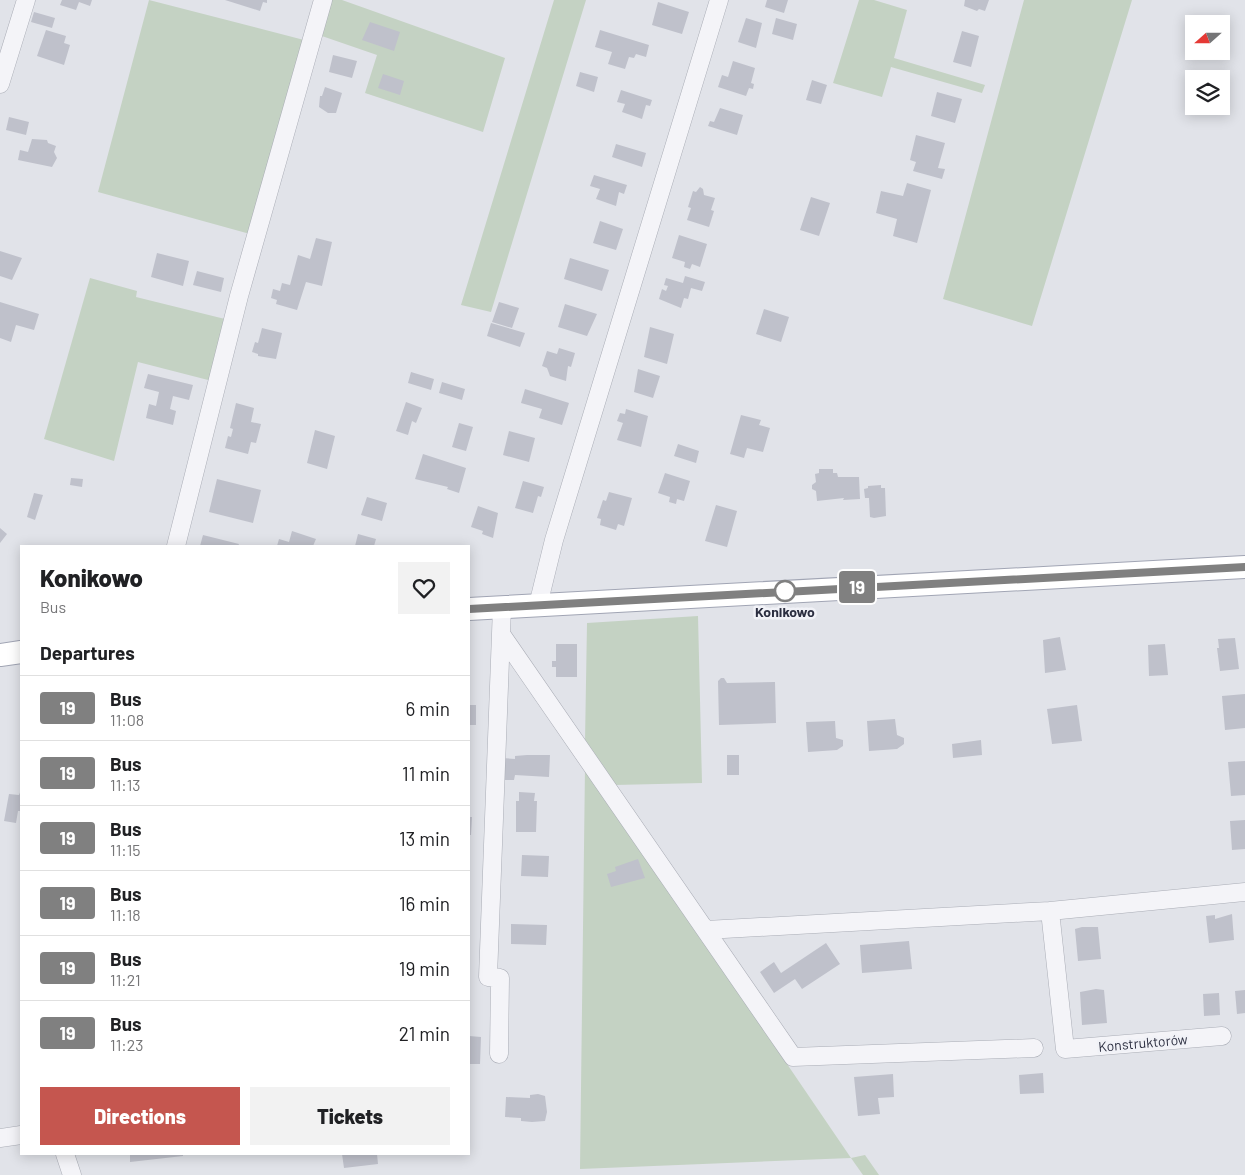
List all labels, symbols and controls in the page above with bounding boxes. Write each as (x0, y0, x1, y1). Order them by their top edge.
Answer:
north arrow (1185, 15, 1230, 60)
map controls (1185, 15, 1230, 115)
button: layers (1185, 70, 1230, 115)
button: heart (398, 562, 450, 614)
text: Konikowo (40, 563, 143, 592)
line badge: 19 (834, 571, 880, 603)
text: 19 (849, 576, 865, 598)
marker: Konikowo (774, 580, 796, 602)
text: Bus (40, 597, 66, 616)
place label: Konikowo (755, 603, 815, 620)
text: Departures (40, 641, 135, 664)
text: Bus (110, 687, 142, 710)
text: 19 (60, 697, 75, 719)
text: 6 min (406, 697, 450, 720)
text: 11:08 (110, 710, 144, 729)
text: Bus (110, 752, 142, 775)
text: 19 (60, 762, 75, 784)
text: 11 min (402, 762, 450, 785)
text: 11:13 (110, 775, 141, 794)
text: Bus (110, 817, 142, 840)
text: 19 (60, 827, 75, 849)
text: 13 min (399, 827, 450, 850)
text: 11:15 (110, 840, 141, 859)
text: Bus (110, 882, 142, 905)
text: 19 (60, 892, 75, 914)
text: 16 min (399, 892, 450, 915)
text: 11:18 (110, 905, 141, 924)
text: Bus (110, 947, 142, 970)
text: 19 (60, 957, 75, 979)
text: 19 min (399, 957, 450, 980)
text: 11:21 (110, 970, 141, 989)
text: Bus (110, 1012, 142, 1035)
text: 19 (60, 1022, 75, 1044)
text: 21 min (399, 1022, 450, 1045)
street label: Konstruktorów (1097, 1030, 1188, 1055)
text: 11:23 (110, 1035, 143, 1054)
button: Directions (40, 1087, 240, 1145)
button: Tickets (250, 1087, 450, 1145)

